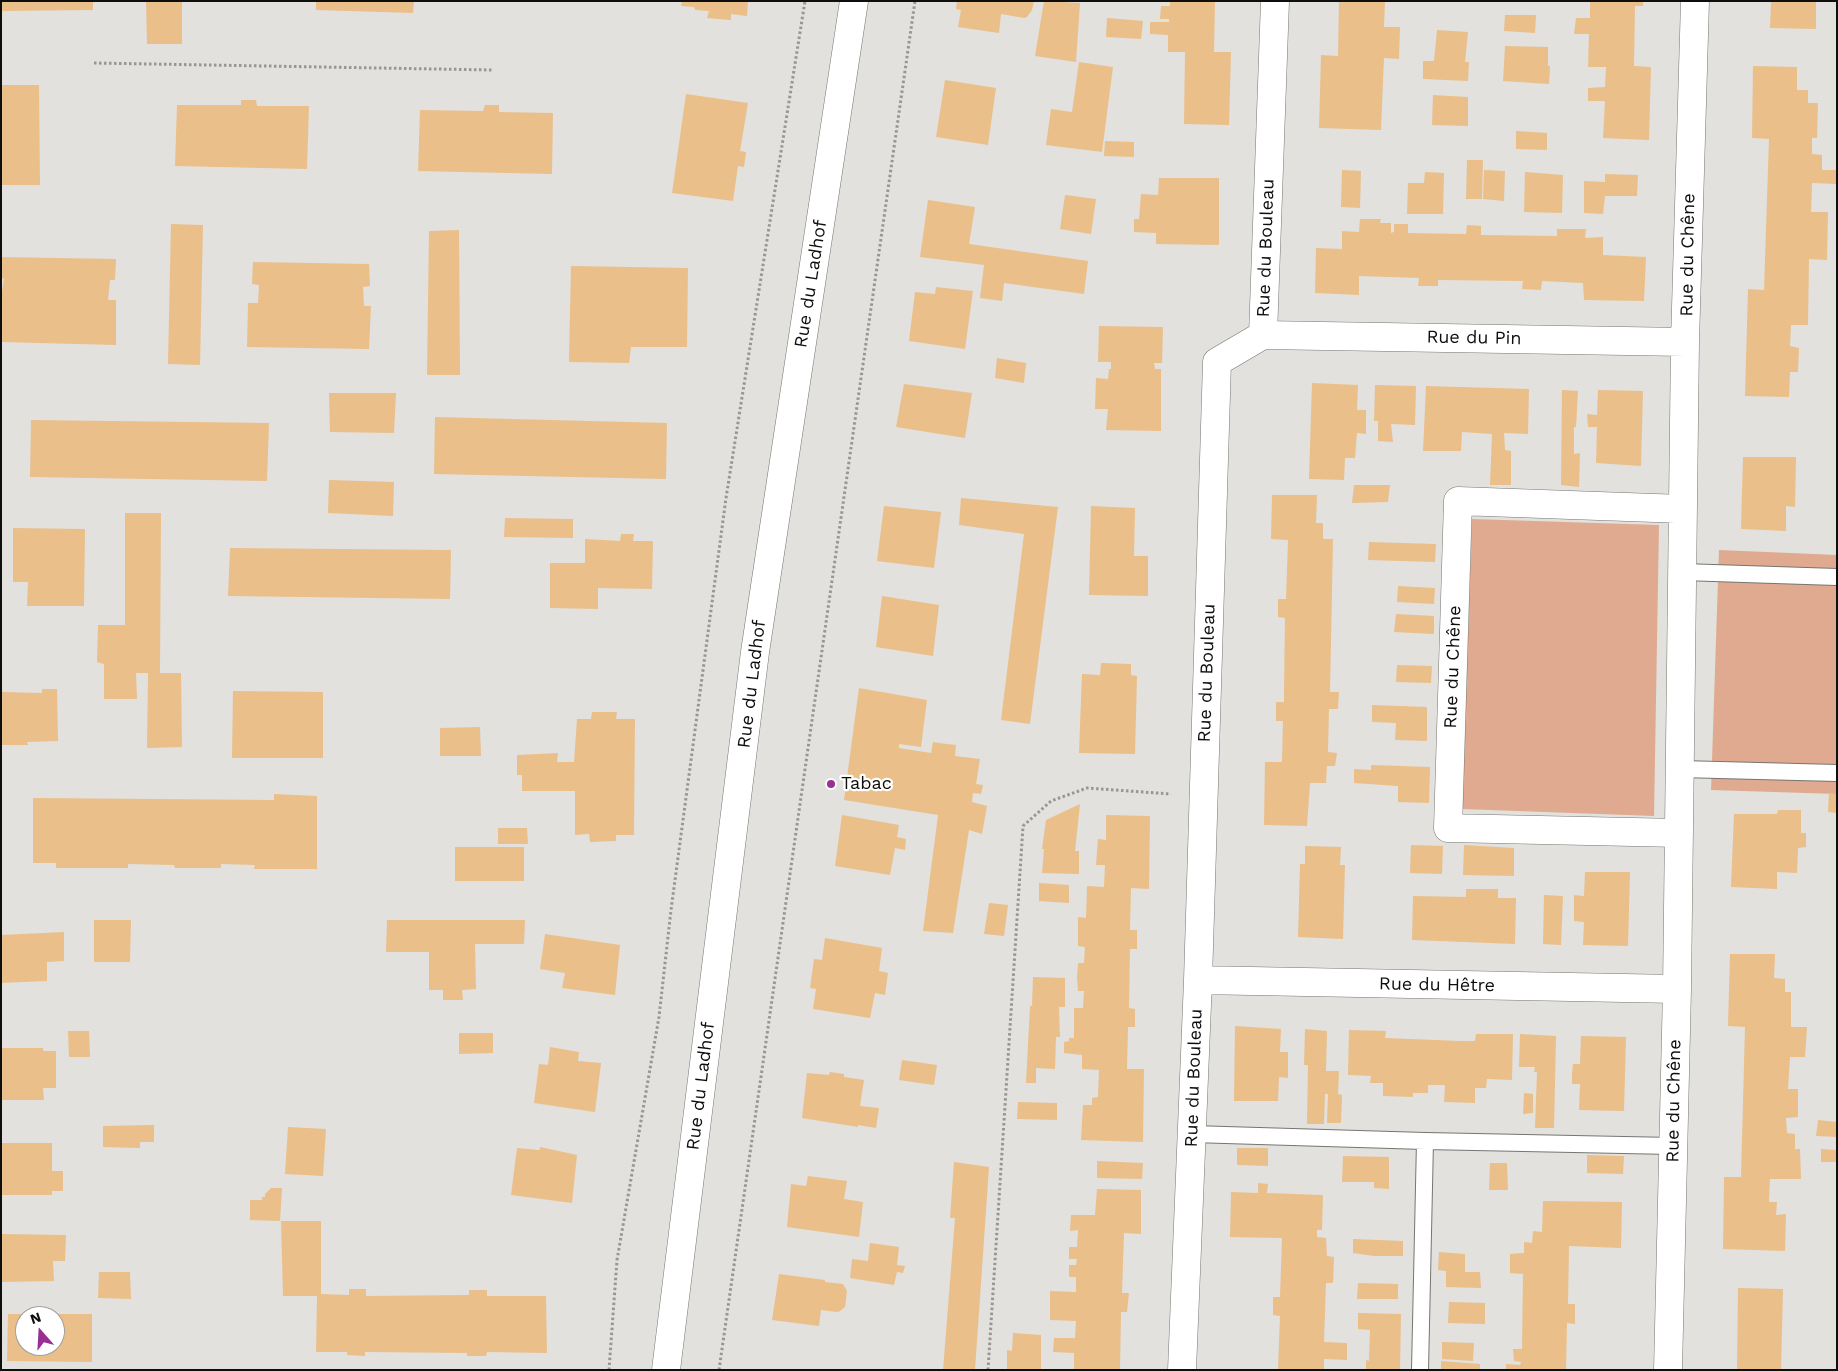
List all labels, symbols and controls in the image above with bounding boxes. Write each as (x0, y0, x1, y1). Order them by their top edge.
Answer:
street label: Rue du Bouleau (1253, 178, 1279, 318)
street label: Rue du Chêne (1676, 193, 1700, 317)
street label: Rue du Ladhof (790, 219, 832, 349)
street label: Rue du Pin (1426, 326, 1522, 350)
street label: Rue du Bouleau (1194, 603, 1220, 743)
street label: Rue du Chêne (1440, 605, 1466, 729)
street label: Rue du Ladhof (733, 619, 771, 749)
place label: Tabac (841, 773, 892, 795)
marker: Tabac (825, 778, 837, 790)
street label: Rue du Hêtre (1379, 973, 1495, 997)
street label: Rue du Bouleau (1181, 1008, 1207, 1148)
street label: Rue du Ladhof (682, 1021, 720, 1151)
street label: Rue du Chêne (1662, 1039, 1686, 1163)
north arrow (15, 1306, 65, 1356)
text: N (28, 1309, 43, 1327)

